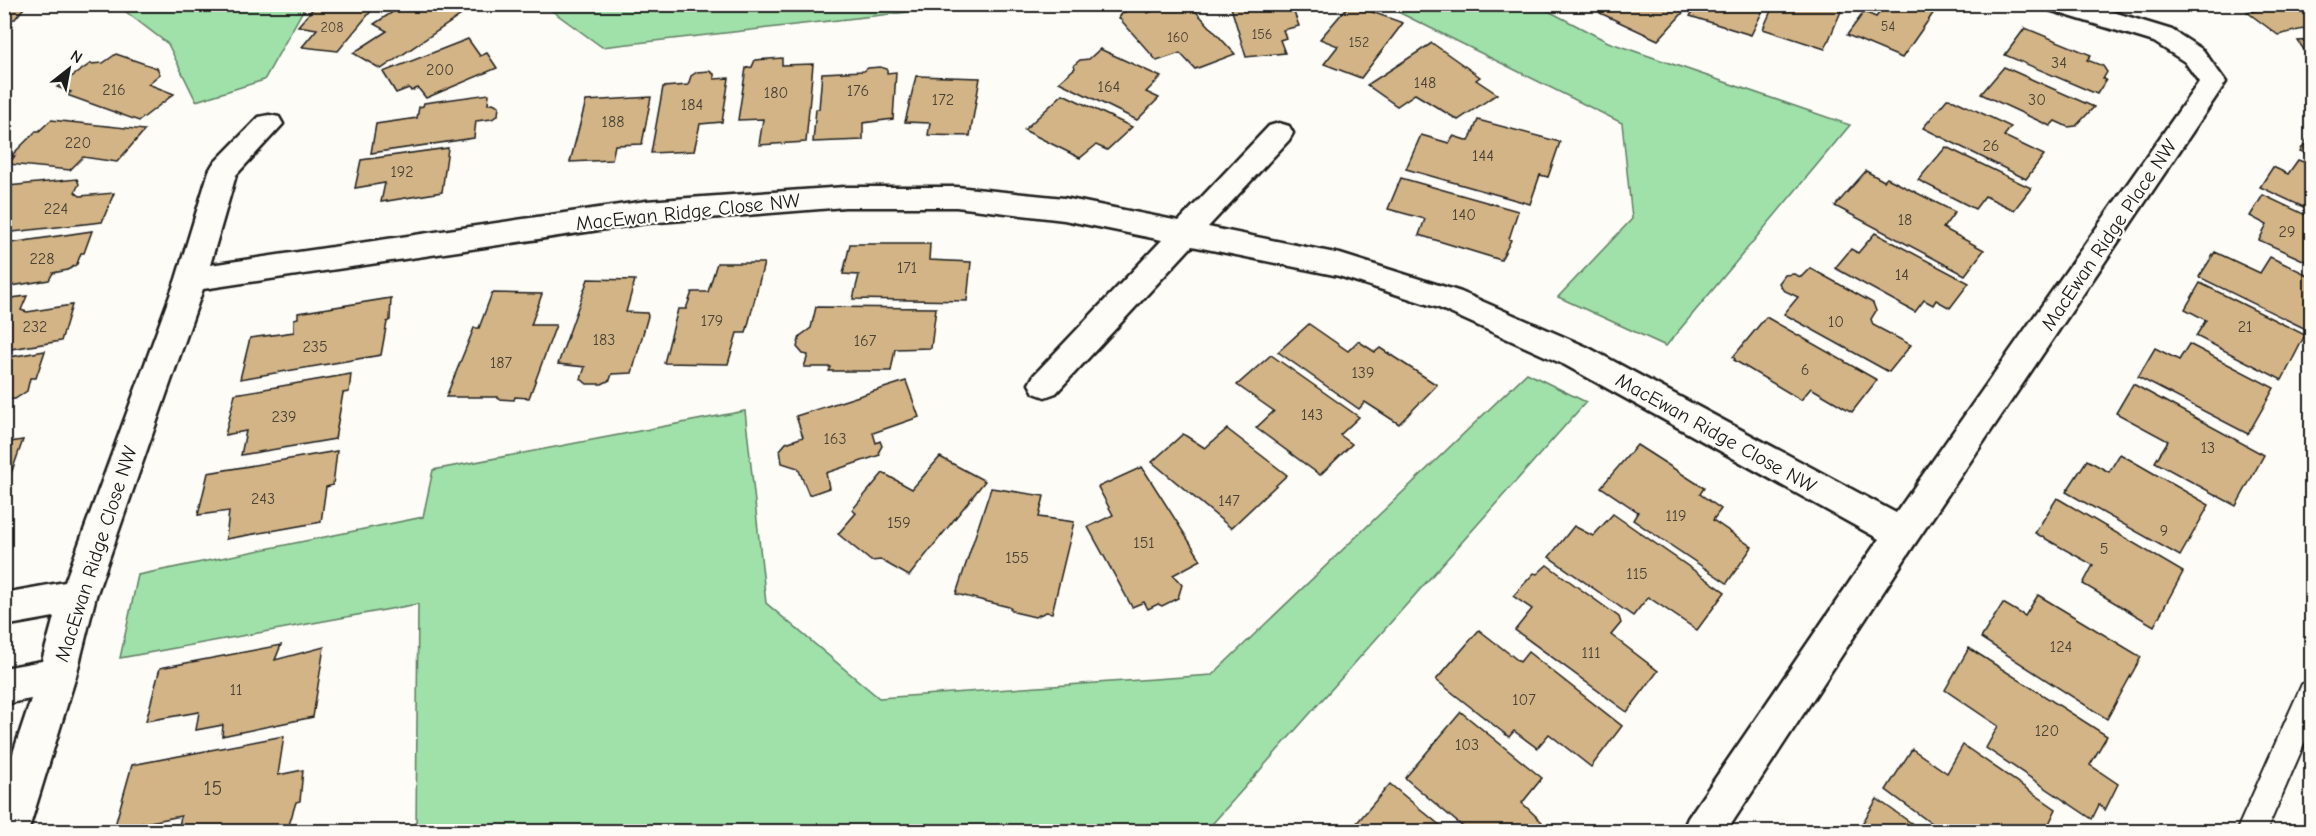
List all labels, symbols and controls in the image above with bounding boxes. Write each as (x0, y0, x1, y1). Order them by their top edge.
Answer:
house number: 54 (1881, 18, 1895, 35)
house number: 208 (320, 19, 344, 36)
house number: 156 (1252, 26, 1272, 43)
house number: 160 (1167, 29, 1189, 46)
house number: 152 (1349, 34, 1369, 51)
north arrow (39, 39, 99, 99)
text: N (67, 47, 85, 67)
house number: 34 (2051, 54, 2067, 72)
house number: 200 (426, 61, 454, 79)
house number: 148 (1414, 74, 1436, 92)
house number: 164 (1098, 78, 1120, 96)
house number: 216 (102, 81, 126, 99)
house number: 176 (847, 82, 869, 100)
house number: 180 (764, 84, 788, 102)
house number: 172 (932, 91, 954, 109)
house number: 30 (2028, 91, 2046, 109)
house number: 184 (681, 96, 703, 114)
house number: 188 (602, 113, 624, 131)
house number: 220 (65, 134, 91, 152)
street label: MacEwan Ridge Place NW (2036, 135, 2182, 335)
house number: 26 (1982, 137, 2000, 155)
house number: 144 (1472, 147, 1494, 165)
house number: 192 (390, 163, 414, 181)
street label: MacEwan Ridge Close NW (575, 189, 802, 235)
house number: 224 (44, 200, 68, 218)
house number: 140 (1452, 206, 1476, 224)
house number: 18 (1898, 211, 1912, 229)
house number: 29 (2279, 223, 2295, 241)
house number: 228 (30, 250, 54, 268)
house number: 171 (897, 259, 917, 277)
house number: 14 (1895, 266, 1909, 284)
house number: 179 (701, 312, 723, 330)
house number: 10 (1828, 313, 1844, 331)
house number: 232 (23, 318, 47, 336)
house number: 21 (2238, 318, 2252, 336)
house number: 183 (593, 331, 615, 349)
house number: 167 (854, 332, 877, 350)
house number: 235 (302, 338, 328, 356)
house number: 187 (490, 354, 512, 372)
house number: 6 (1801, 361, 1809, 379)
house number: 139 (1352, 364, 1374, 382)
street label: MacEwan Ridge Close NW (1612, 368, 1821, 498)
house number: 143 (1301, 406, 1323, 424)
house number: 239 (272, 408, 296, 426)
house number: 163 (823, 430, 847, 448)
house number: 13 (2201, 439, 2215, 457)
street label: MacEwan Ridge Close NW (50, 443, 142, 665)
house number: 243 (251, 490, 275, 508)
house number: 147 (1218, 492, 1240, 510)
house number: 119 (1665, 507, 1687, 525)
house number: 159 (887, 514, 911, 532)
house number: 9 (2160, 522, 2168, 540)
house number: 151 (1133, 534, 1155, 552)
house number: 5 (2100, 540, 2108, 558)
house number: 155 (1005, 549, 1029, 567)
house number: 115 (1626, 565, 1648, 583)
house number: 124 (2050, 638, 2072, 656)
house number: 111 (1581, 644, 1601, 662)
house number: 11 (230, 681, 242, 699)
house number: 107 (1512, 691, 1536, 709)
house number: 120 (2035, 722, 2059, 740)
house number: 103 (1455, 736, 1479, 754)
house number: 15 (204, 777, 222, 800)

